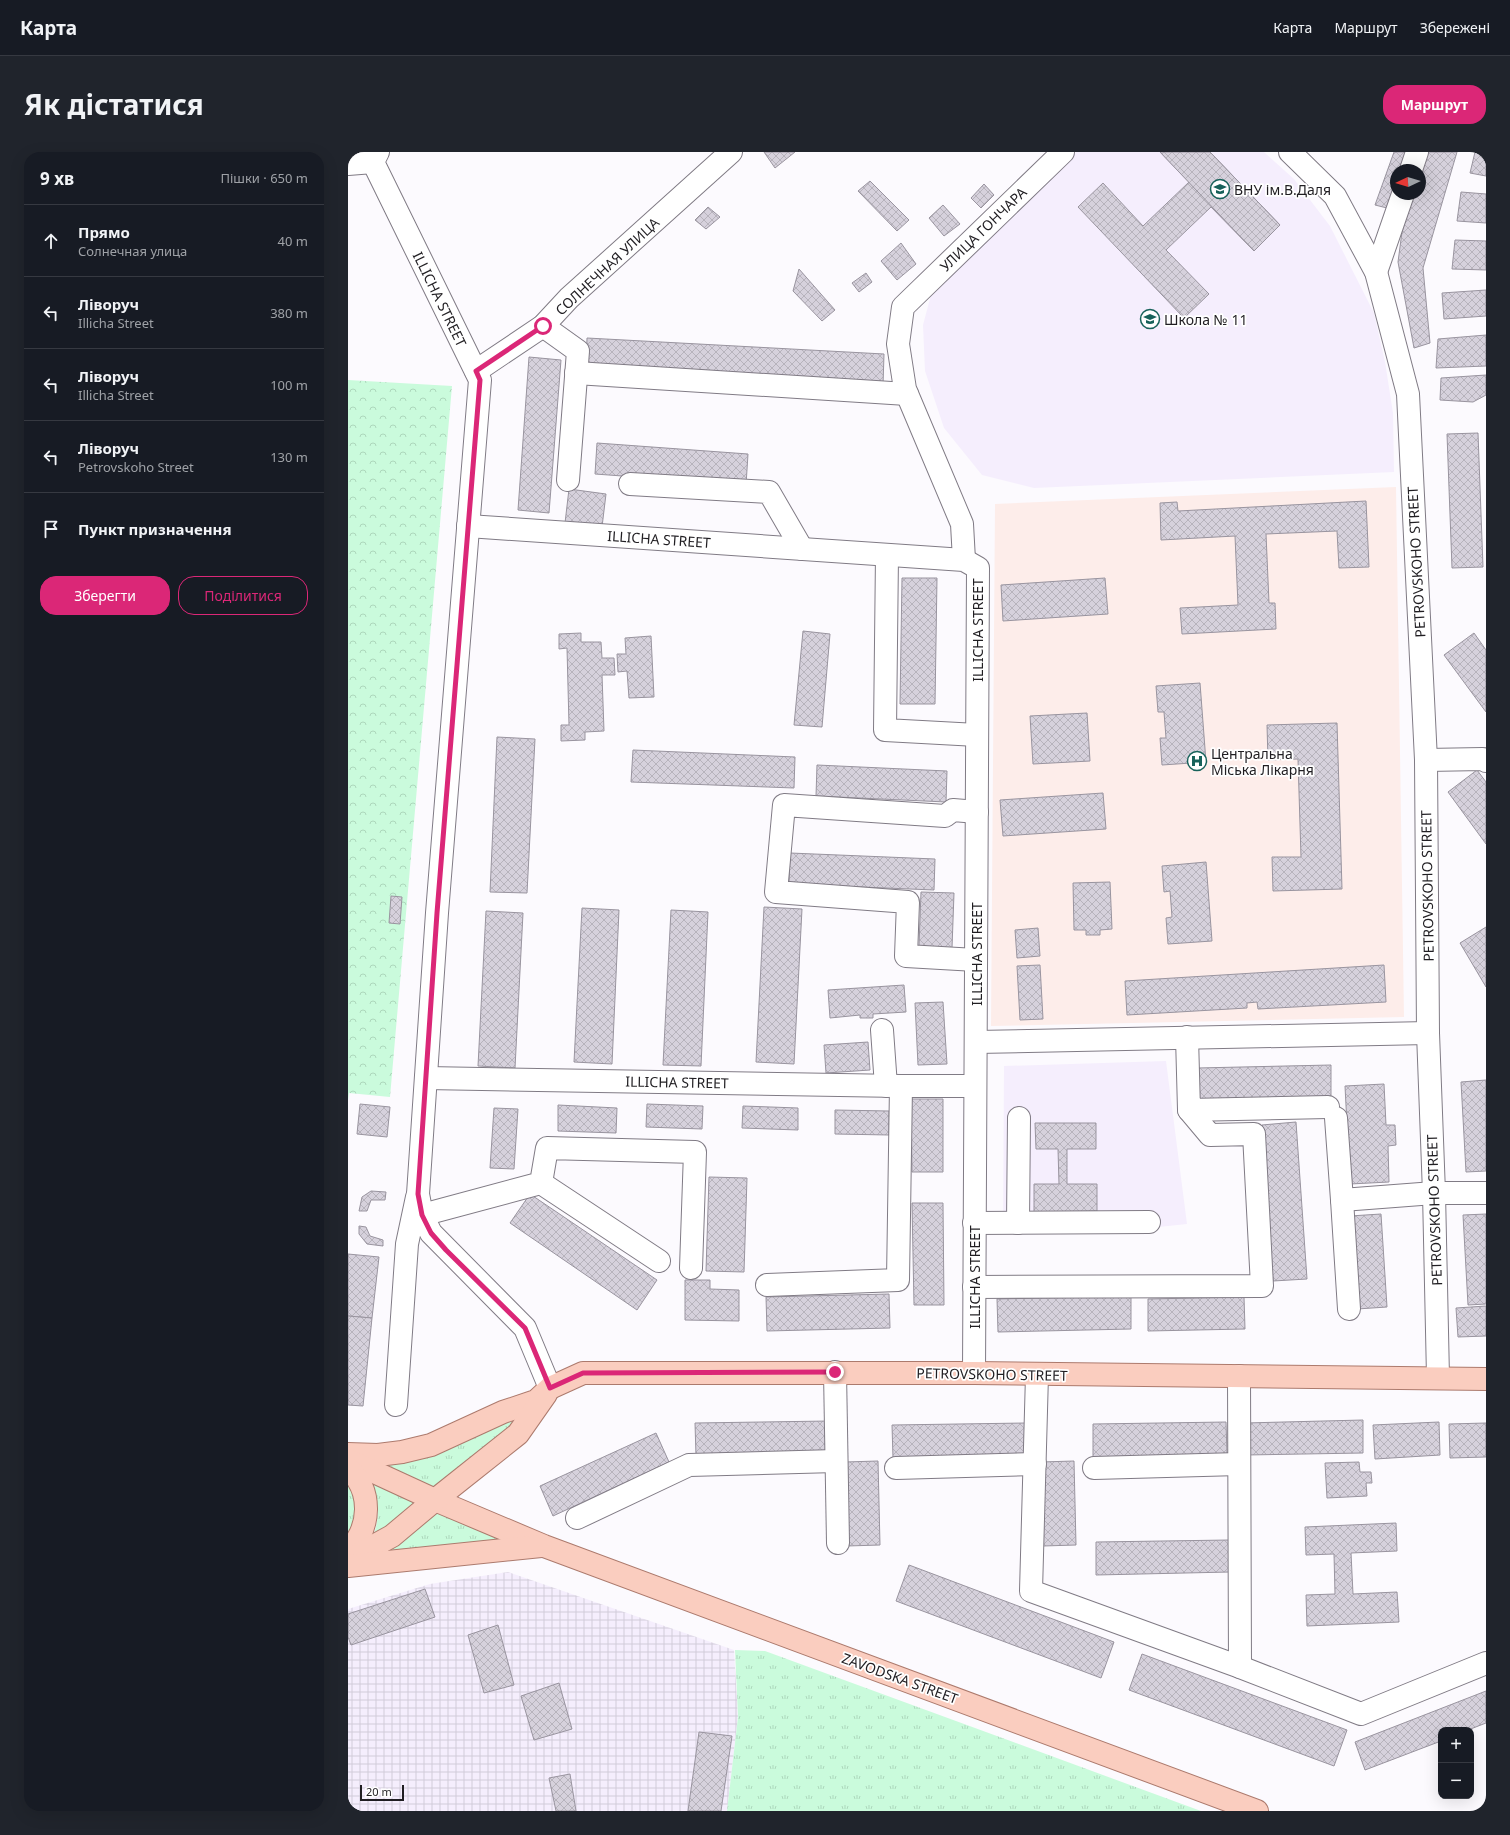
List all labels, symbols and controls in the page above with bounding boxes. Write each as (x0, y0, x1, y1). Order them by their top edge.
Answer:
text: Карта (20, 15, 77, 41)
text: Карта (1273, 18, 1312, 37)
text: Маршрут (1334, 18, 1398, 37)
text: Збережені (1420, 18, 1490, 37)
text: Як дістатися (24, 85, 204, 123)
button: Маршрут (1383, 85, 1486, 124)
north arrow (1390, 164, 1426, 200)
text: 9 хв (40, 167, 74, 190)
text: Пішки · 650 m (220, 169, 308, 187)
school or university icon: ВНУ ім.В.Даля (1209, 178, 1231, 200)
place label: ВНУ ім.В.Даля (1234, 180, 1331, 199)
street label: УЛИЦА ГОНЧАРА (936, 183, 1031, 275)
street label: СОЛНЕЧНАЯ УЛИЦА (551, 213, 663, 319)
text: Прямо (78, 222, 130, 242)
icon: ahead (40, 230, 62, 252)
text: 40 m (278, 232, 308, 250)
text: Солнечная улица (78, 242, 187, 260)
street label: ILLICHA STREET (409, 248, 471, 350)
text: Ліворуч (78, 294, 139, 314)
icon: left (40, 302, 62, 324)
text: 380 m (270, 304, 308, 322)
school or university icon: Школа № 11 (1139, 308, 1161, 330)
place label: Школа № 11 (1164, 310, 1248, 329)
text: Illicha Street (78, 314, 154, 332)
route start (534, 317, 552, 335)
text: Ліворуч (78, 366, 139, 386)
icon: left (40, 374, 62, 396)
text: 100 m (270, 376, 308, 394)
text: Illicha Street (78, 386, 154, 404)
text: Ліворуч (78, 438, 139, 458)
icon: left (40, 446, 62, 468)
text: 130 m (270, 448, 308, 466)
text: Petrovskoho Street (78, 458, 194, 476)
street label: PETROVSKOHO STREET (1403, 486, 1429, 638)
icon: arrive (40, 518, 62, 540)
text: Пункт призначення (78, 519, 232, 539)
street label: ILLICHA STREET (607, 526, 711, 552)
button: Зберегти (40, 576, 170, 615)
button: Поділитися (178, 576, 308, 615)
street label: ILLICHA STREET (968, 578, 987, 682)
place label: Центральна Міська Лікарня (1211, 744, 1314, 779)
hospital icon: Центральна Міська Лікарня (1186, 750, 1208, 772)
street label: PETROVSKOHO STREET (1416, 810, 1438, 962)
street label: ILLICHA STREET (967, 902, 986, 1006)
street label: ILLICHA STREET (625, 1072, 729, 1092)
street label: PETROVSKOHO STREET (1422, 1134, 1446, 1286)
street label: ILLICHA STREET (965, 1225, 984, 1329)
route end (826, 1363, 844, 1381)
street label: PETROVSKOHO STREET (916, 1363, 1068, 1385)
street label: ZAVODSKA STREET (839, 1648, 961, 1708)
map controls (1438, 1727, 1474, 1799)
button: + (1438, 1727, 1474, 1763)
button: − (1438, 1763, 1474, 1799)
scale bar (360, 1783, 404, 1802)
text: 20 m (366, 1784, 392, 1799)

